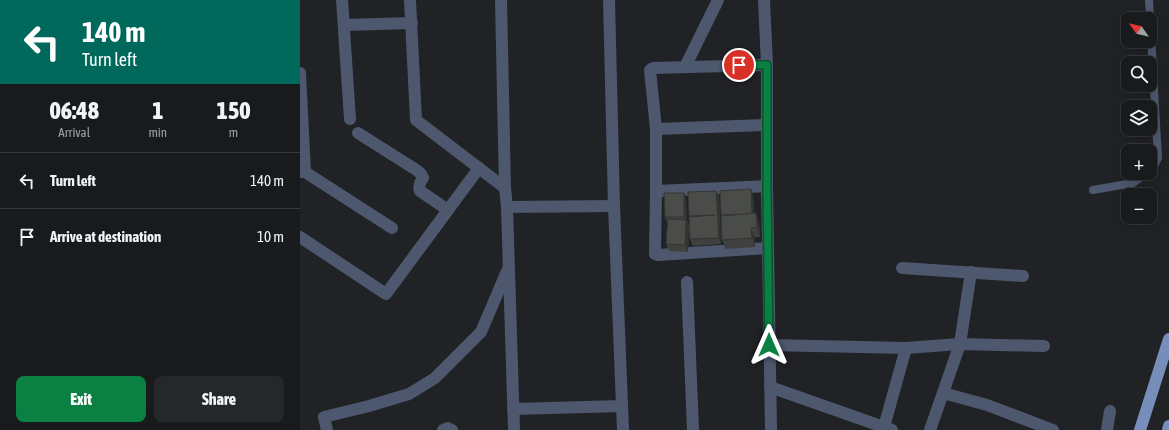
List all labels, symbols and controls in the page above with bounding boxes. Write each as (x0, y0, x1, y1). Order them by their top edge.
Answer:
north arrow (1121, 12, 1157, 48)
map controls (1121, 12, 1157, 224)
icon: left (16, 16, 68, 68)
text: 140 m (82, 16, 145, 48)
pin (722, 48, 756, 82)
text: Turn left (82, 49, 137, 70)
icon: arrive (728, 54, 750, 76)
button: search (1121, 56, 1157, 92)
text: 06:48 (50, 97, 99, 124)
text: 1 (152, 97, 163, 124)
text: 150 (217, 97, 250, 124)
button: layers (1121, 100, 1157, 136)
text: Arrival (58, 125, 90, 140)
text: min (148, 125, 167, 140)
text: m (229, 125, 238, 140)
button: + (1121, 144, 1157, 180)
icon: left (16, 170, 38, 192)
text: Turn left (50, 172, 96, 189)
text: 140 m (250, 172, 284, 189)
button: − (1121, 188, 1157, 224)
icon: arrive (16, 226, 38, 248)
text: Arrive at destination (50, 228, 161, 245)
text: 10 m (257, 228, 284, 245)
position arrow (748, 324, 790, 366)
button: Exit (16, 376, 146, 422)
button: Share (154, 376, 284, 422)

